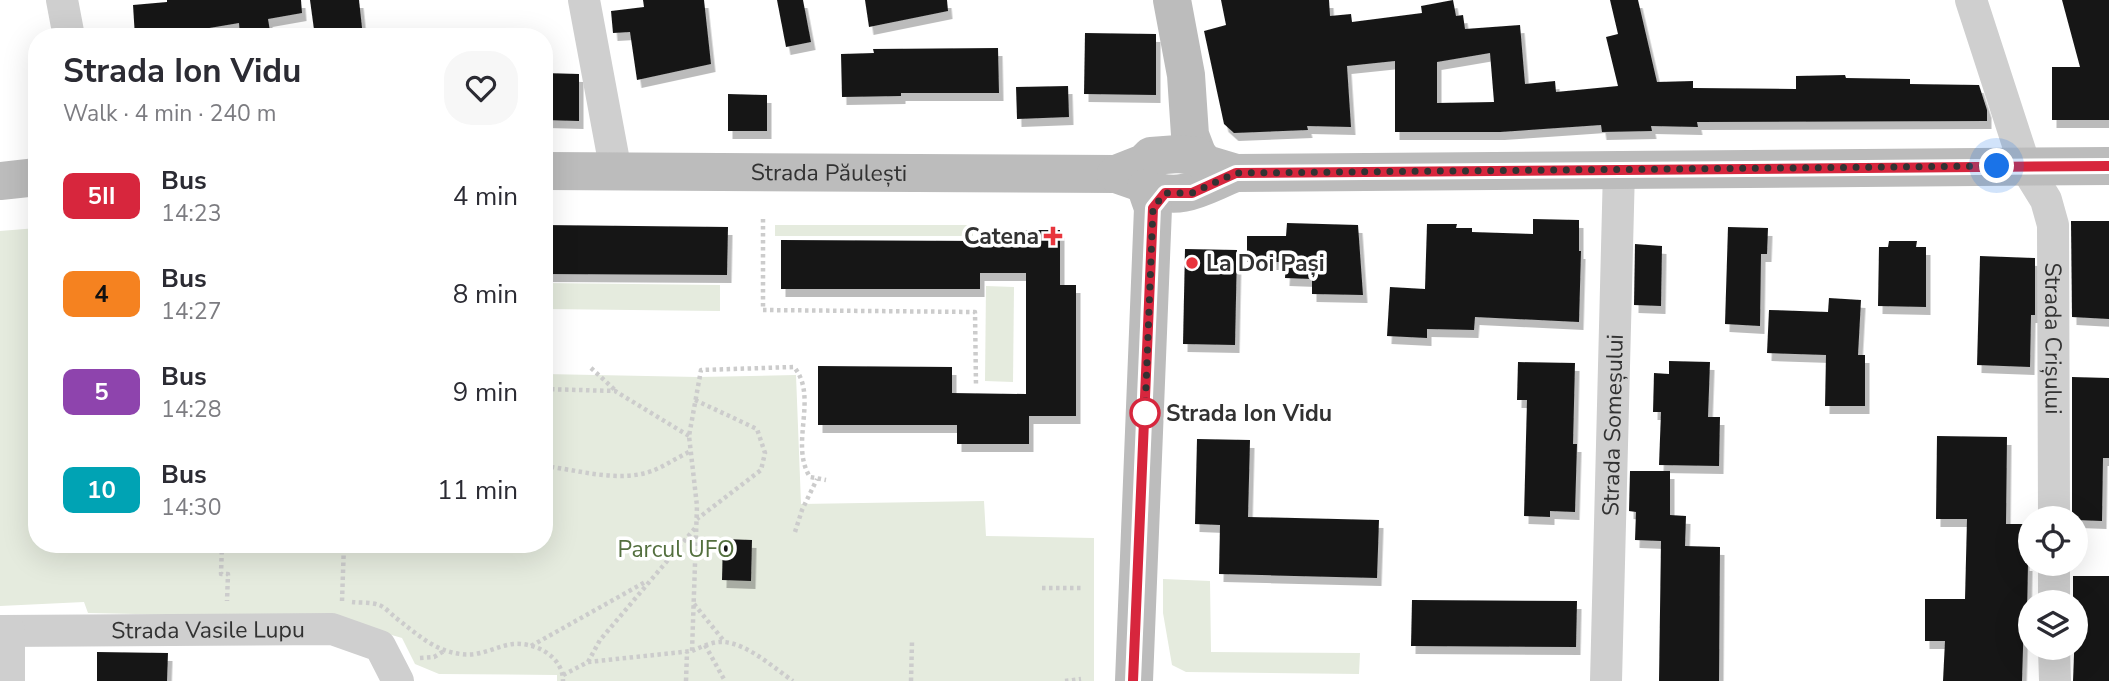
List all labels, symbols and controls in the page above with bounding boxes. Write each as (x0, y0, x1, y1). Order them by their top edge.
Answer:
text: Strada Ion Vidu (63, 49, 301, 94)
button: heart (444, 51, 518, 125)
text: Walk · 4 min · 240 m (63, 98, 276, 129)
your location (1979, 148, 2014, 183)
street label: Strada Păulești (751, 157, 907, 188)
text: Bus (161, 163, 207, 198)
text: 4 min (453, 179, 518, 214)
text: 5II (88, 180, 115, 212)
text: 14:23 (161, 198, 221, 229)
place label: Catena (964, 221, 1039, 252)
marker: Catena (1045, 228, 1061, 244)
place label: La Doi Pași (1206, 248, 1325, 279)
marker: La Doi Pași (1184, 255, 1200, 271)
text: Bus (161, 261, 207, 296)
street label: Strada Crișului (2038, 262, 2069, 415)
text: 8 min (453, 277, 518, 312)
text: 4 (94, 278, 109, 310)
text: 14:27 (161, 296, 221, 327)
street label: Strada Someșului (1595, 334, 1630, 516)
text: Bus (161, 359, 207, 394)
text: 9 min (453, 375, 518, 410)
text: 5 (94, 376, 109, 408)
text: 14:28 (161, 394, 221, 425)
marker: Strada Ion Vidu (1130, 398, 1160, 428)
place label: Strada Ion Vidu (1166, 398, 1332, 429)
text: Bus (161, 457, 207, 492)
text: 11 min (437, 473, 518, 508)
text: 10 (87, 474, 116, 506)
text: 14:30 (161, 492, 221, 523)
map controls (2018, 506, 2088, 660)
button: locate (2018, 506, 2088, 576)
park label: Parcul UFO (617, 534, 735, 565)
button: layers (2018, 590, 2088, 660)
street label: Strada Vasile Lupu (111, 614, 305, 646)

